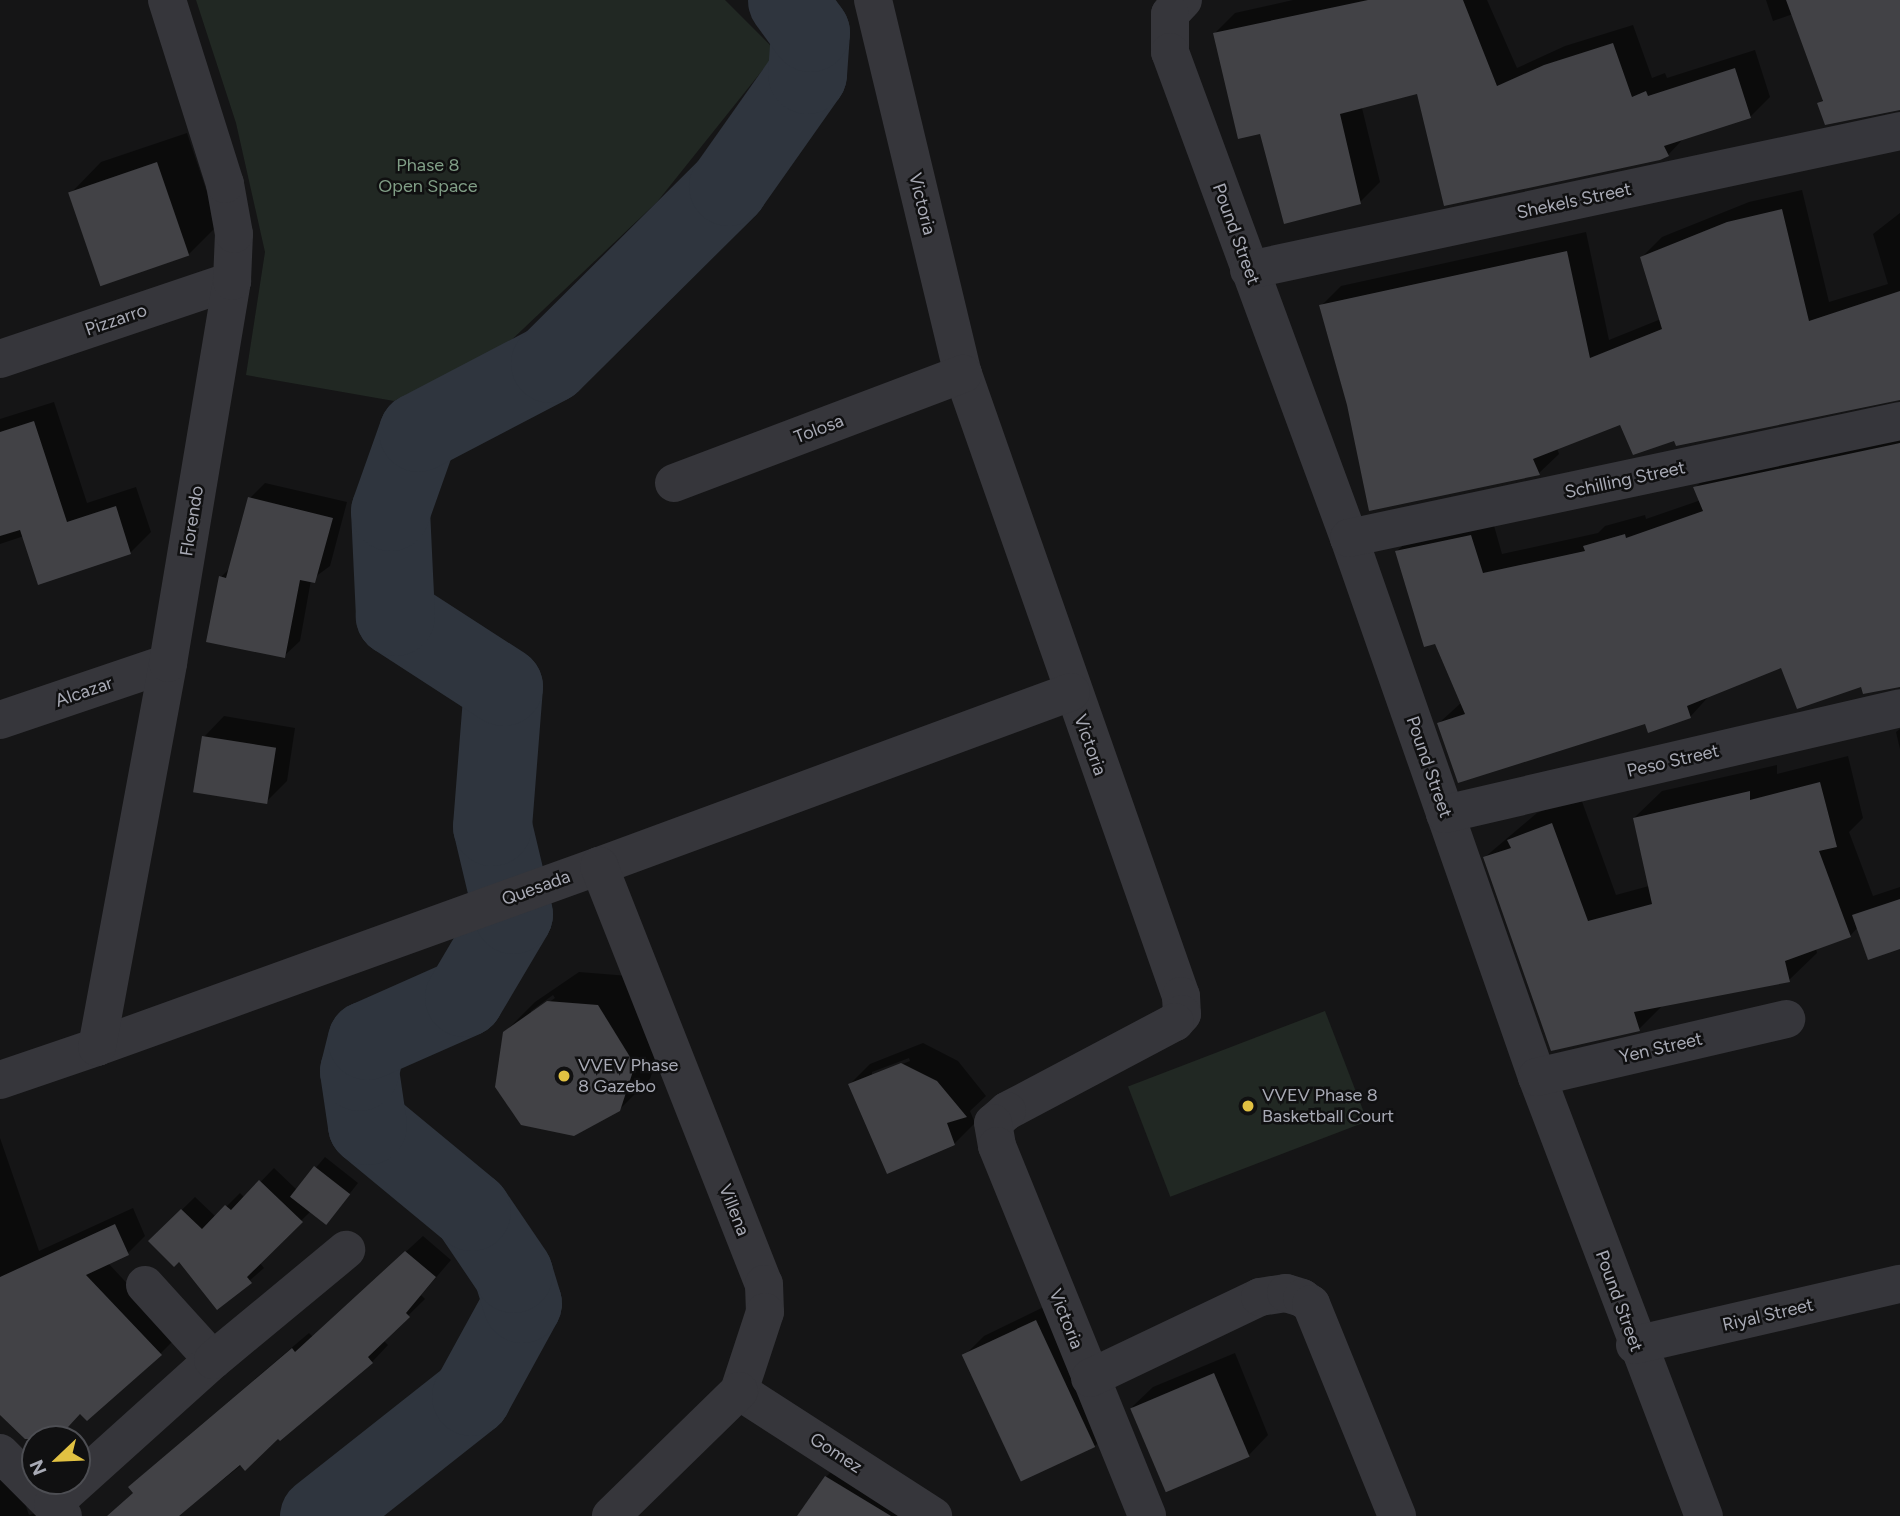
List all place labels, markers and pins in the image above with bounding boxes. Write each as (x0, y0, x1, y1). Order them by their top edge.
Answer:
place label: VVEV Phase 8 Gazebo (578, 1055, 678, 1098)
marker: VVEV Phase 8 Gazebo (556, 1068, 572, 1084)
place label: VVEV Phase 8 Basketball Court (1262, 1085, 1394, 1128)
marker: VVEV Phase 8 Basketball Court (1240, 1098, 1256, 1114)

